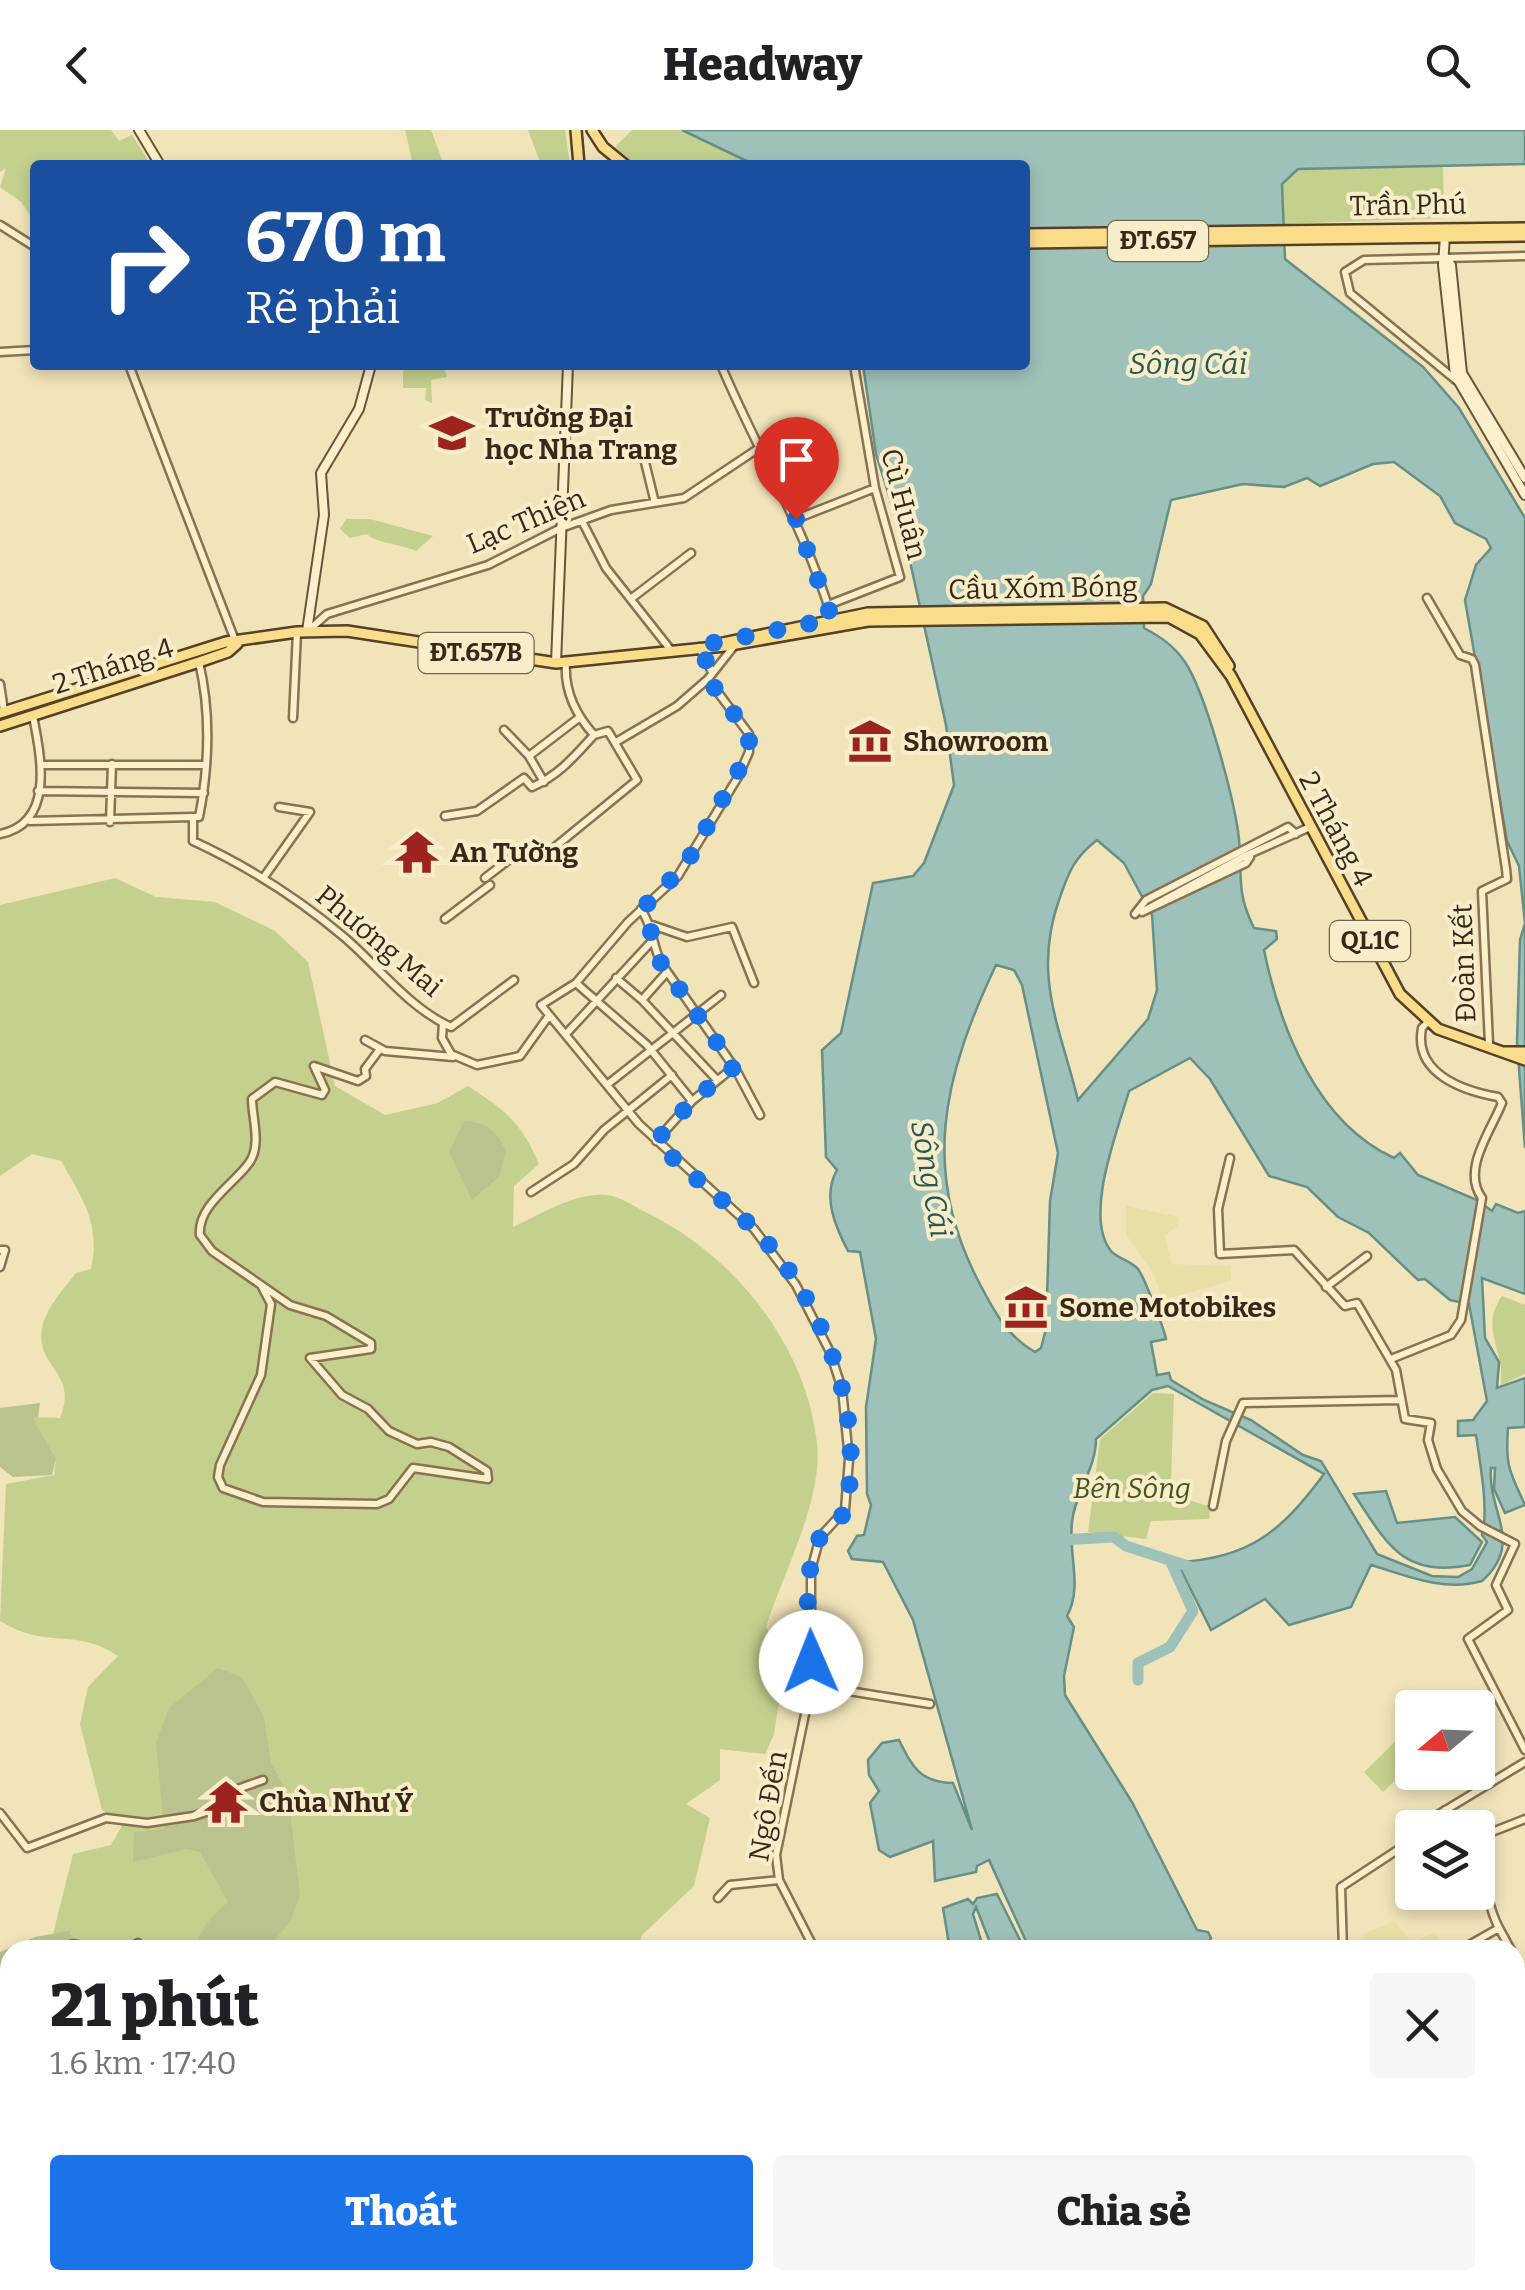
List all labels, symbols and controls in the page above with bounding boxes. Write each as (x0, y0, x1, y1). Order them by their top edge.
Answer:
icon: back (50, 38, 105, 93)
text: Headway (663, 38, 862, 92)
icon: search (1420, 38, 1475, 93)
street label: Trần Phú (1349, 187, 1467, 223)
text: 670 m (245, 196, 446, 280)
icon: right (80, 200, 210, 330)
road number: ĐT.657 (1108, 221, 1208, 261)
text: Rẽ phải (245, 281, 400, 335)
water label: Sông Cái (1129, 346, 1247, 382)
place label: Trường Đại học Nha Trang (485, 401, 677, 466)
school or university icon: Trường Đại học Nha Trang (428, 409, 476, 457)
pin (754, 417, 839, 520)
icon: arrive (769, 432, 824, 487)
street label: Cù Huân (874, 445, 934, 563)
street label: Lạc Thiện (462, 481, 590, 561)
street label: Cầu Xóm Bóng (948, 570, 1138, 606)
street label: 2 Tháng 4 (48, 631, 178, 701)
road number: ĐT.657B (418, 633, 534, 673)
museum icon: Showroom (846, 717, 894, 765)
place label: Showroom (903, 725, 1049, 758)
street label: 2 Tháng 4 (1292, 766, 1380, 892)
temple icon: An Tường (393, 828, 441, 876)
place label: An Tường (450, 836, 578, 869)
street label: Phương Mai (309, 879, 449, 1003)
street label: Đoàn Kết (1445, 903, 1483, 1023)
road number: QL1C (1330, 921, 1410, 961)
water label: Sông Cái (903, 1118, 959, 1240)
museum icon: Some Motobikes (1002, 1283, 1050, 1331)
place label: Some Motobikes (1059, 1291, 1276, 1324)
park label: Bên Sông (1073, 1472, 1191, 1505)
position arrow (759, 1610, 863, 1714)
north arrow (1395, 1690, 1495, 1790)
map controls (1395, 1690, 1495, 1910)
street label: Ngô Đến (742, 1748, 794, 1864)
temple icon: Chùa Như Ý (202, 1778, 250, 1826)
place label: Chùa Như Ý (259, 1785, 414, 1819)
button: layers (1395, 1810, 1495, 1910)
text: 21 phút (50, 1970, 259, 2042)
button: close (1370, 1973, 1475, 2078)
text: 1.6 km · 17:40 (50, 2044, 237, 2082)
button: Thoát (50, 2155, 753, 2270)
button: Chia sẻ (773, 2155, 1475, 2270)

